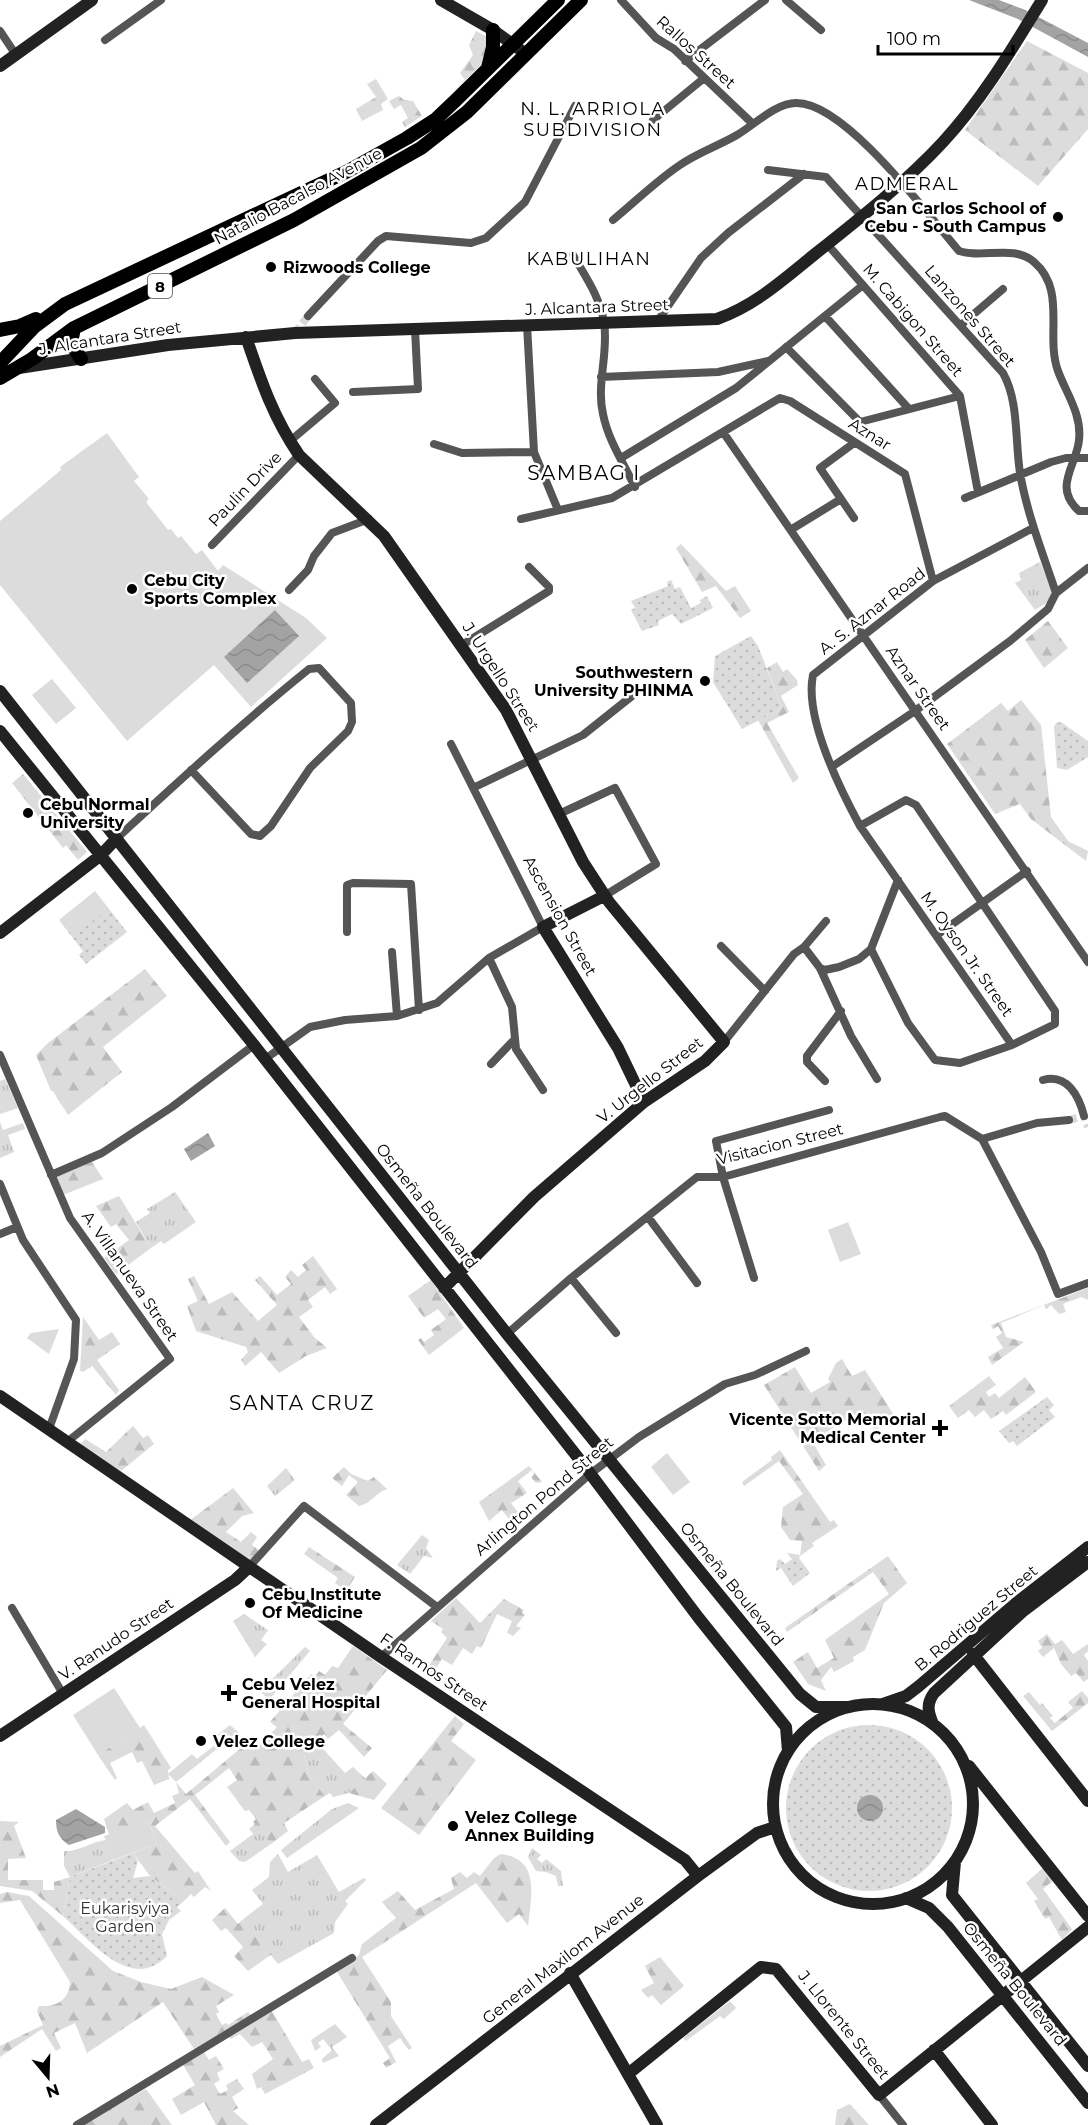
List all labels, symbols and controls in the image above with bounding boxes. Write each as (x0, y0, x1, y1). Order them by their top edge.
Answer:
street label: Rallos Street (653, 11, 740, 93)
scale bar (878, 18, 1013, 56)
text: 100 m (887, 28, 941, 50)
district label: N. L. ARRIOLA SUBDIVISION (520, 98, 666, 141)
street label: Natalio Bacalso Avenue (211, 144, 385, 248)
district label: ADMERAL (855, 173, 959, 195)
place label: San Carlos School of Cebu - South Campus (864, 199, 1047, 236)
marker: San Carlos School of Cebu - South Campus (1051, 210, 1065, 224)
district label: KABULIHAN (527, 248, 651, 270)
place label: Rizwoods College (283, 258, 431, 277)
marker: Rizwoods College (264, 260, 278, 274)
street label: M. Cabigon Street (859, 260, 967, 381)
street label: Lanzones Street (921, 261, 1020, 371)
road number: 8 (148, 274, 172, 298)
street label: J. Alcantara Street (524, 295, 670, 319)
street label: J. Alcantara Street (36, 317, 183, 359)
street label: Aznar (845, 414, 895, 454)
street label: Paulin Drive (204, 448, 286, 530)
district label: SAMBAG I (527, 461, 641, 485)
street label: A. S. Aznar Road (815, 564, 929, 658)
place label: Cebu City Sports Complex (144, 571, 277, 608)
marker: Cebu City Sports Complex (125, 582, 139, 596)
street label: J. Urgello Street (458, 618, 544, 736)
street label: Aznar Street (882, 642, 954, 734)
place label: Southwestern University PHINMA (534, 663, 694, 700)
marker: Southwestern University PHINMA (698, 674, 712, 688)
place label: Cebu Normal University (40, 795, 150, 832)
marker: Cebu Normal University (21, 806, 35, 820)
street label: Ascension Street (519, 853, 601, 980)
street label: M. Oyson Jr. Street (917, 888, 1017, 1020)
street label: V. Urgello Street (593, 1033, 707, 1127)
street label: Visitacion Street (715, 1119, 846, 1169)
street label: Osmeña Boulevard (372, 1140, 482, 1272)
street label: A. Villanueva Street (78, 1207, 182, 1345)
district label: SANTA CRUZ (229, 1391, 375, 1415)
place label: Vicente Sotto Memorial Medical Center (728, 1410, 926, 1447)
marker: Vicente Sotto Memorial Medical Center (931, 1419, 949, 1437)
street label: Arlington Pond Street (471, 1432, 617, 1560)
street label: Osmeña Boulevard (676, 1518, 788, 1650)
street label: B. Rodriguez Street (911, 1561, 1042, 1675)
place label: Cebu Institute Of Medicine (262, 1585, 381, 1622)
street label: V. Ranudo Street (55, 1593, 177, 1684)
marker: Cebu Institute Of Medicine (243, 1596, 257, 1610)
street label: F. Ramos Street (377, 1629, 492, 1715)
place label: Cebu Velez General Hospital (242, 1675, 380, 1712)
marker: Cebu Velez General Hospital (220, 1684, 238, 1702)
place label: Velez College (212, 1732, 325, 1751)
marker: Velez College (194, 1734, 208, 1748)
place label: Velez College Annex Building (464, 1808, 594, 1845)
marker: Velez College Annex Building (446, 1819, 460, 1833)
street label: General Maxilom Avenue (478, 1890, 648, 2028)
park label: Eukarisyiya Garden (80, 1899, 170, 1936)
street label: Osmeña Boulevard (959, 1918, 1071, 2050)
street label: J. Llorente Street (794, 1966, 894, 2084)
north arrow (18, 2047, 78, 2107)
text: N (44, 2080, 62, 2102)

